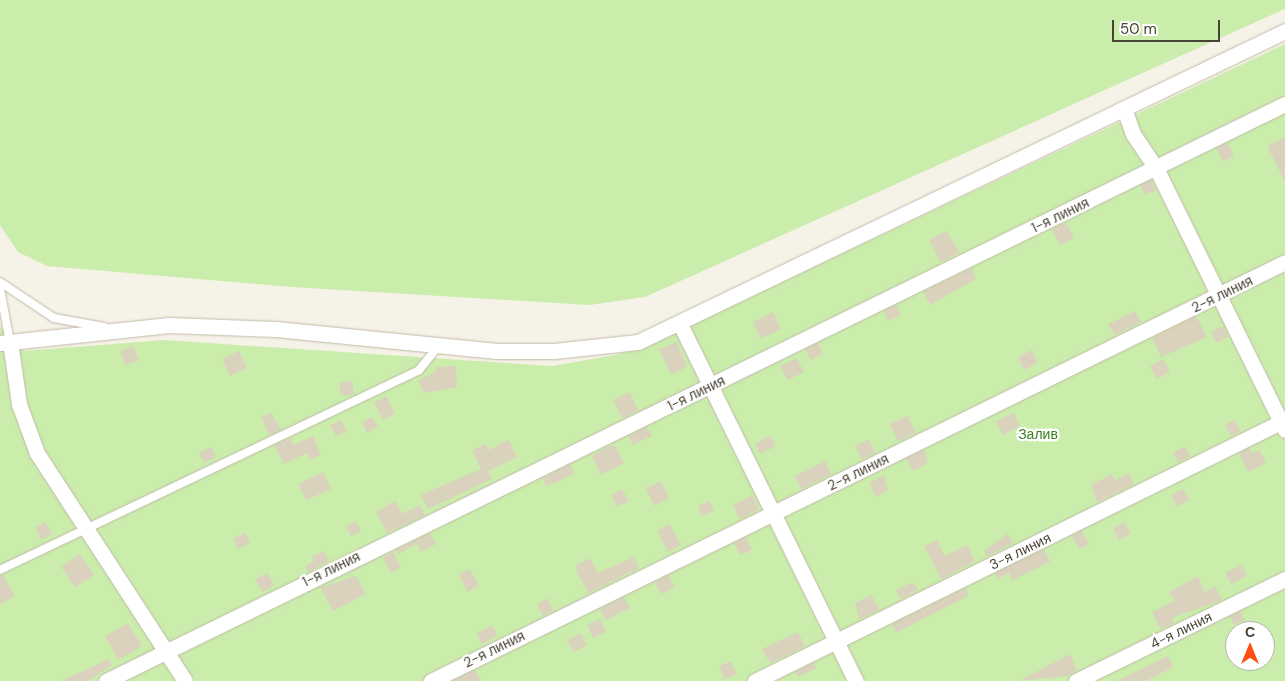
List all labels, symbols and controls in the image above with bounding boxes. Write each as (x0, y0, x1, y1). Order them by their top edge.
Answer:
scale bar (1115, 10, 1222, 42)
text: 50 m (1120, 19, 1157, 39)
street label: 1-я линия (1028, 194, 1092, 236)
street label: 2-я линия (1189, 272, 1255, 316)
street label: 1-я линия (664, 372, 728, 414)
park label: Залив (1018, 426, 1058, 442)
street label: 2-я линия (825, 450, 891, 494)
street label: 3-я линия (987, 529, 1053, 573)
street label: 1-я линия (299, 548, 363, 590)
street label: 4-я линия (1147, 608, 1215, 652)
north arrow (1225, 621, 1275, 671)
text: С (1245, 623, 1255, 641)
street label: 2-я линия (461, 627, 527, 671)

